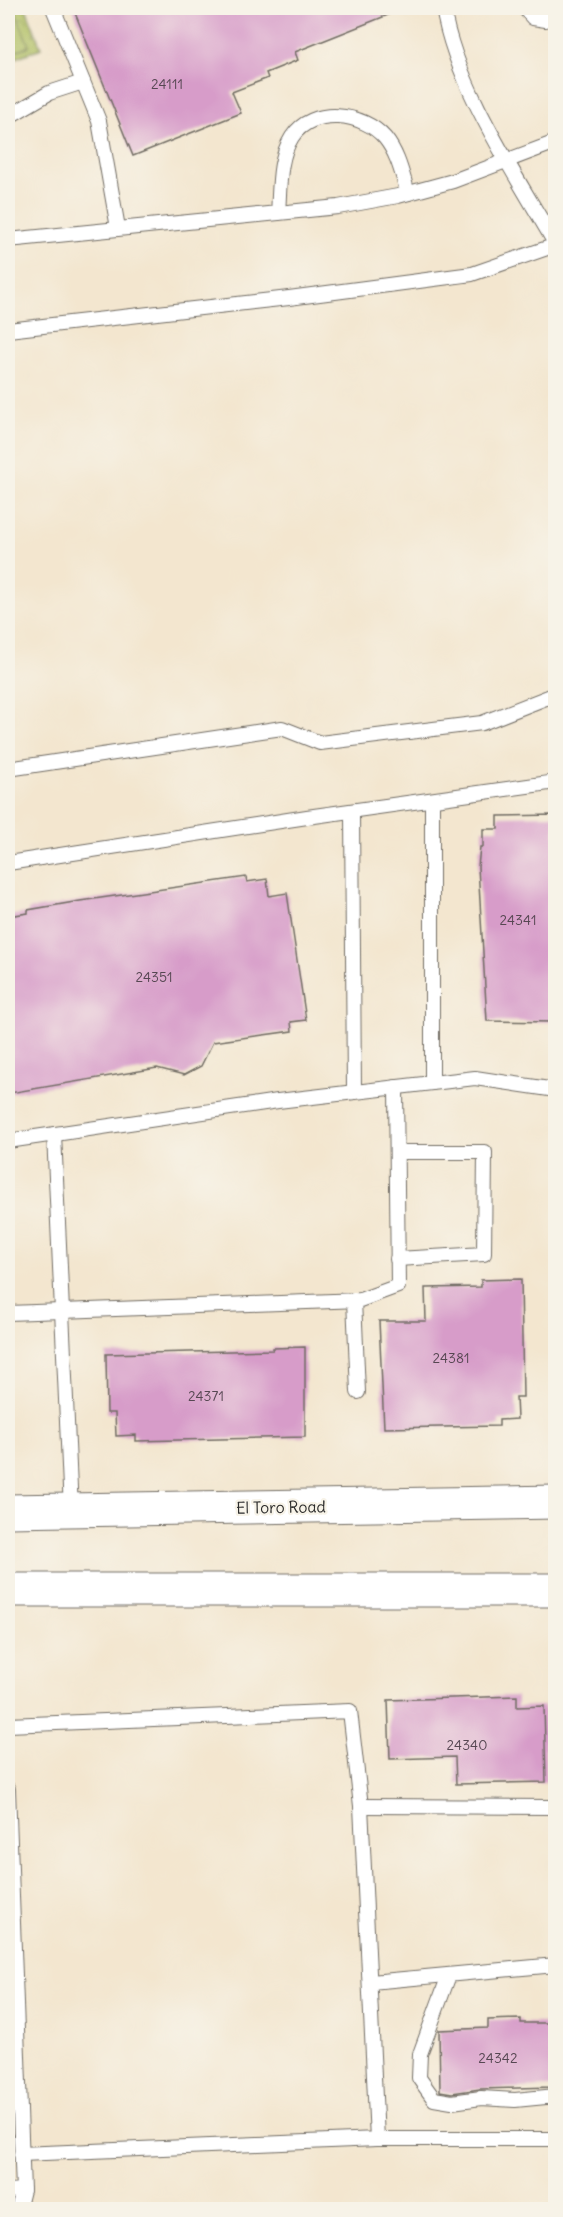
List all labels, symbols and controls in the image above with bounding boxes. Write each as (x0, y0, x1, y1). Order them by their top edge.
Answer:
house number: 24111 (151, 75, 183, 93)
house number: 24341 (499, 911, 537, 929)
house number: 24351 (135, 968, 173, 986)
house number: 24381 (432, 1349, 470, 1367)
house number: 24371 (188, 1387, 224, 1405)
street label: El Toro Road (236, 1496, 326, 1518)
house number: 24340 (447, 1736, 487, 1754)
house number: 24342 (478, 2049, 518, 2067)

